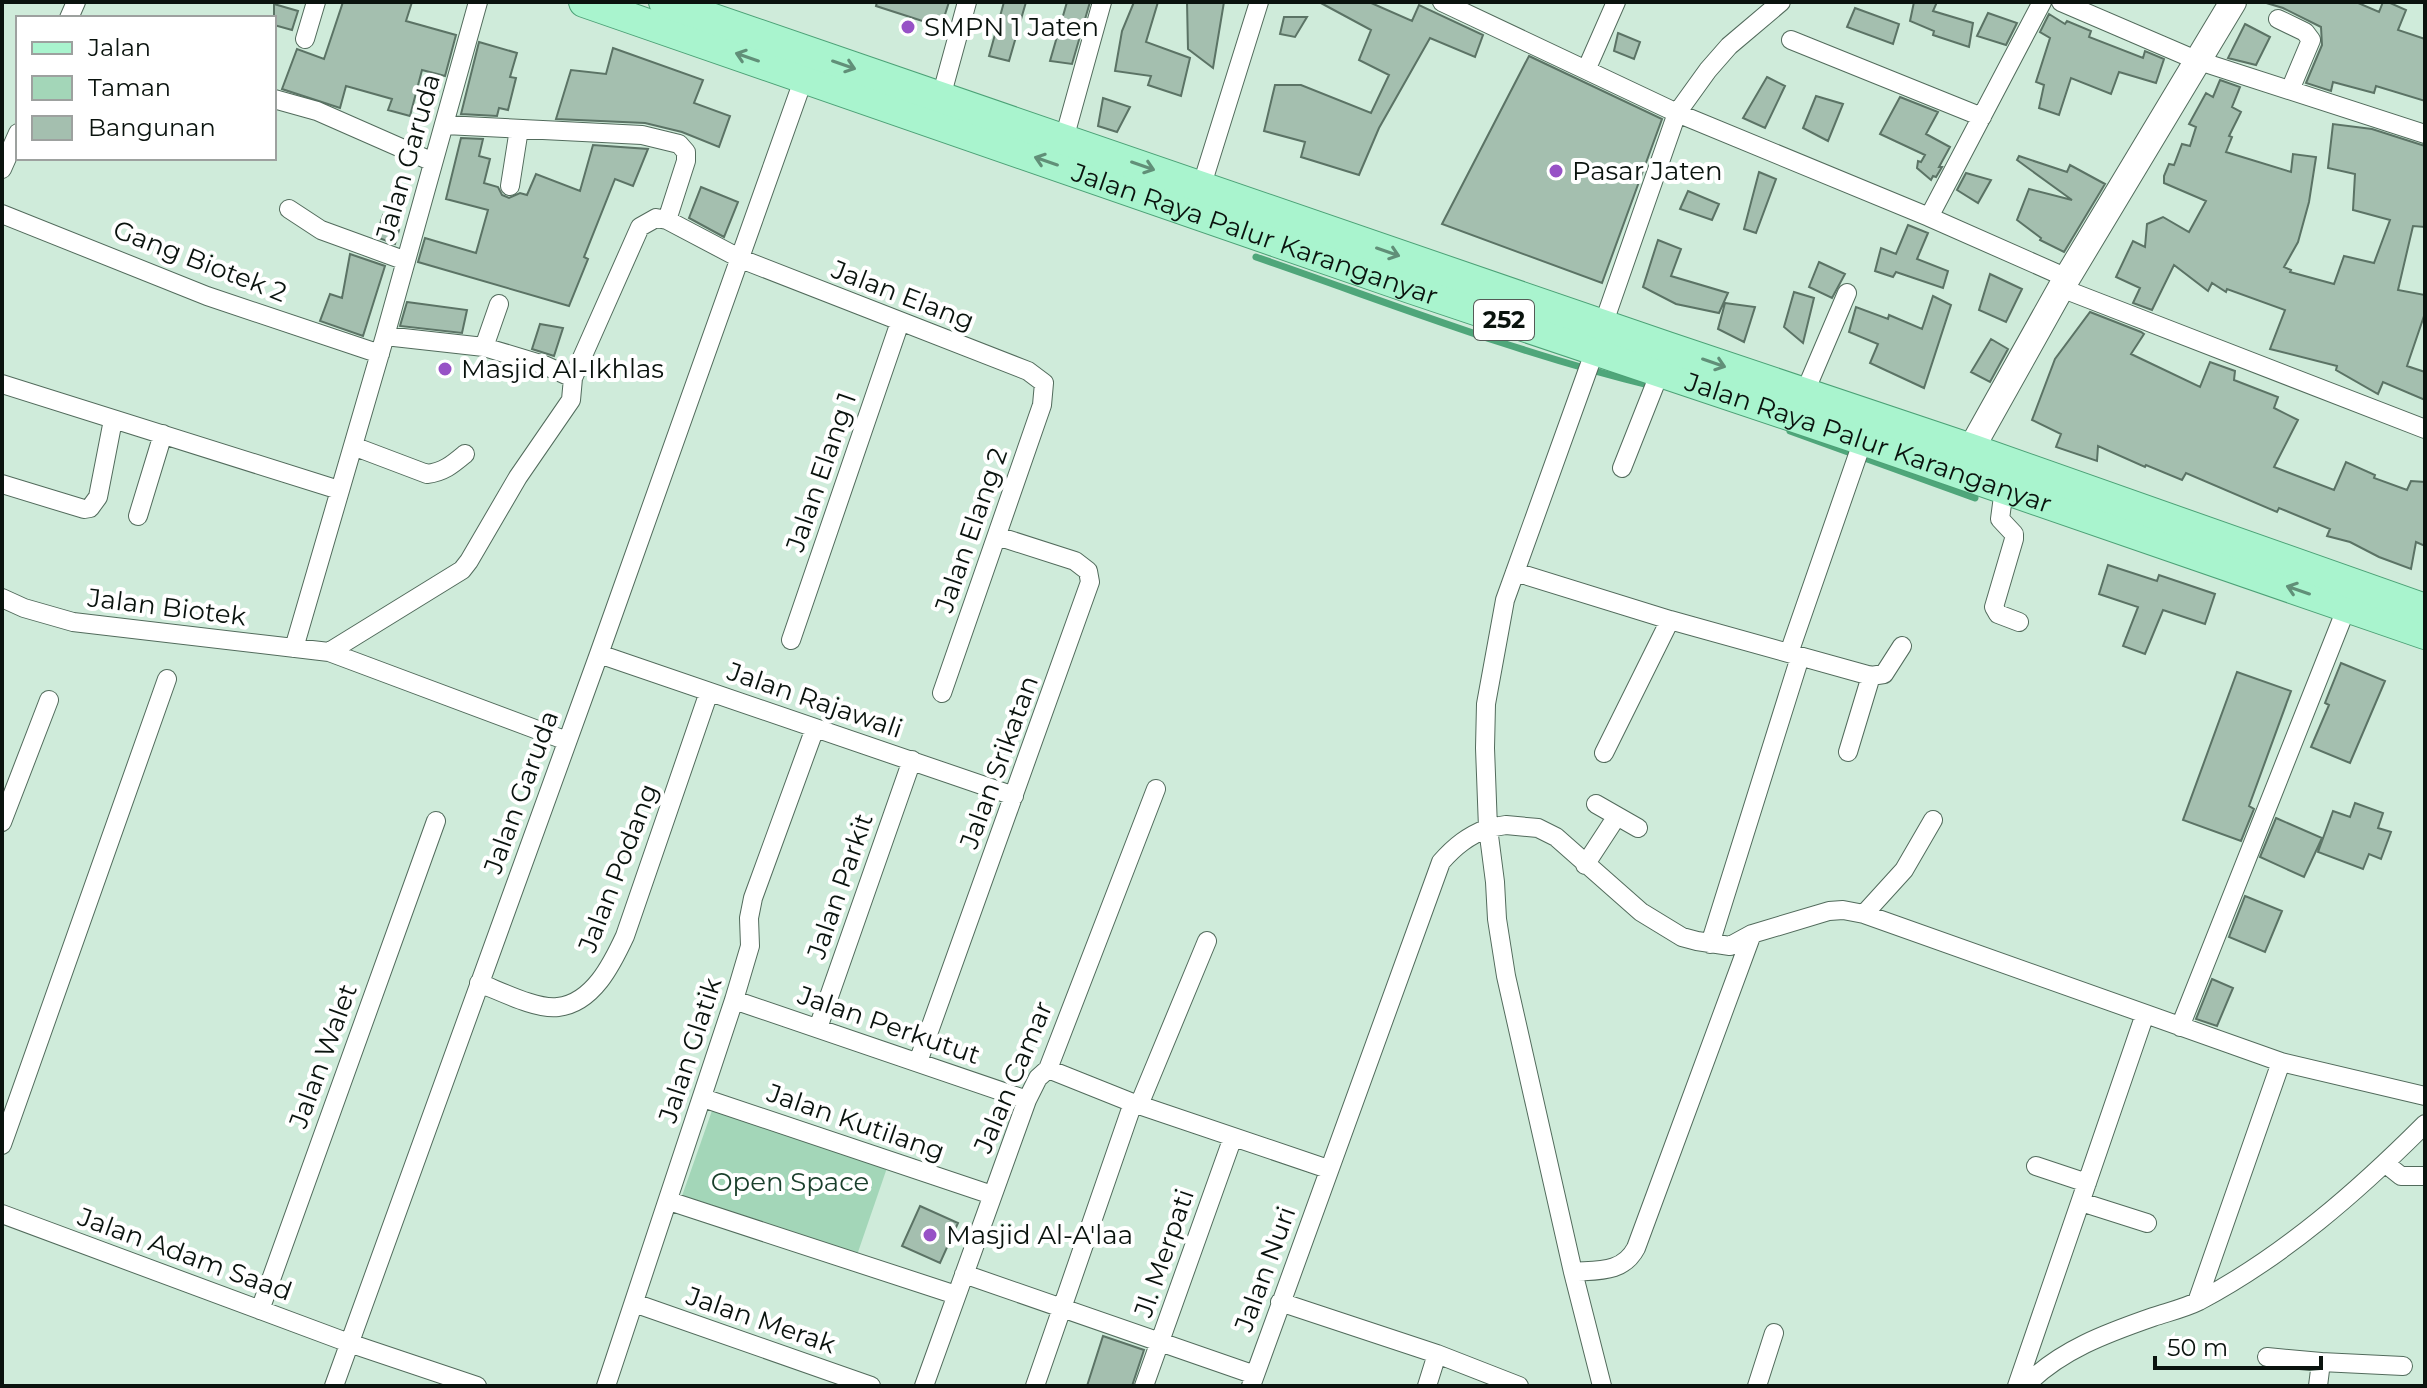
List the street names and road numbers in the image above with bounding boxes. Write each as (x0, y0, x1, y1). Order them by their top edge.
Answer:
street label: Jalan Garuda (369, 70, 447, 245)
street label: Jalan Raya Palur Karanganyar (1067, 156, 1442, 312)
street label: Gang Biotek 2 (109, 213, 291, 309)
street label: Jalan Elang (826, 253, 979, 337)
road number: 252 (1474, 300, 1534, 340)
street label: Jalan Raya Palur Karanganyar (1680, 365, 2056, 520)
street label: Jalan Elang 1 (778, 388, 863, 557)
street label: Jalan Elang 2 (928, 444, 1014, 617)
street label: Jalan Biotek (85, 581, 248, 633)
street label: Jalan Rajawali (722, 655, 907, 745)
street label: Jalan Srikatan (953, 671, 1045, 854)
street label: Jalan Garuda (476, 706, 565, 879)
street label: Jalan Podang (571, 779, 665, 958)
street label: Jalan Parkit (800, 809, 880, 964)
street label: Jalan Glatik (651, 973, 729, 1128)
street label: Jalan Perkutut (793, 979, 984, 1071)
street label: Jalan Walet (282, 980, 364, 1133)
street label: Jalan Camar (966, 996, 1059, 1159)
street label: Jalan Kutilang (762, 1076, 949, 1167)
street label: Jl. Merpati (1127, 1185, 1201, 1322)
street label: Jalan Adam Saad (73, 1200, 296, 1308)
street label: Jalan Nuri (1227, 1202, 1302, 1337)
street label: Jalan Merak (681, 1279, 840, 1361)

